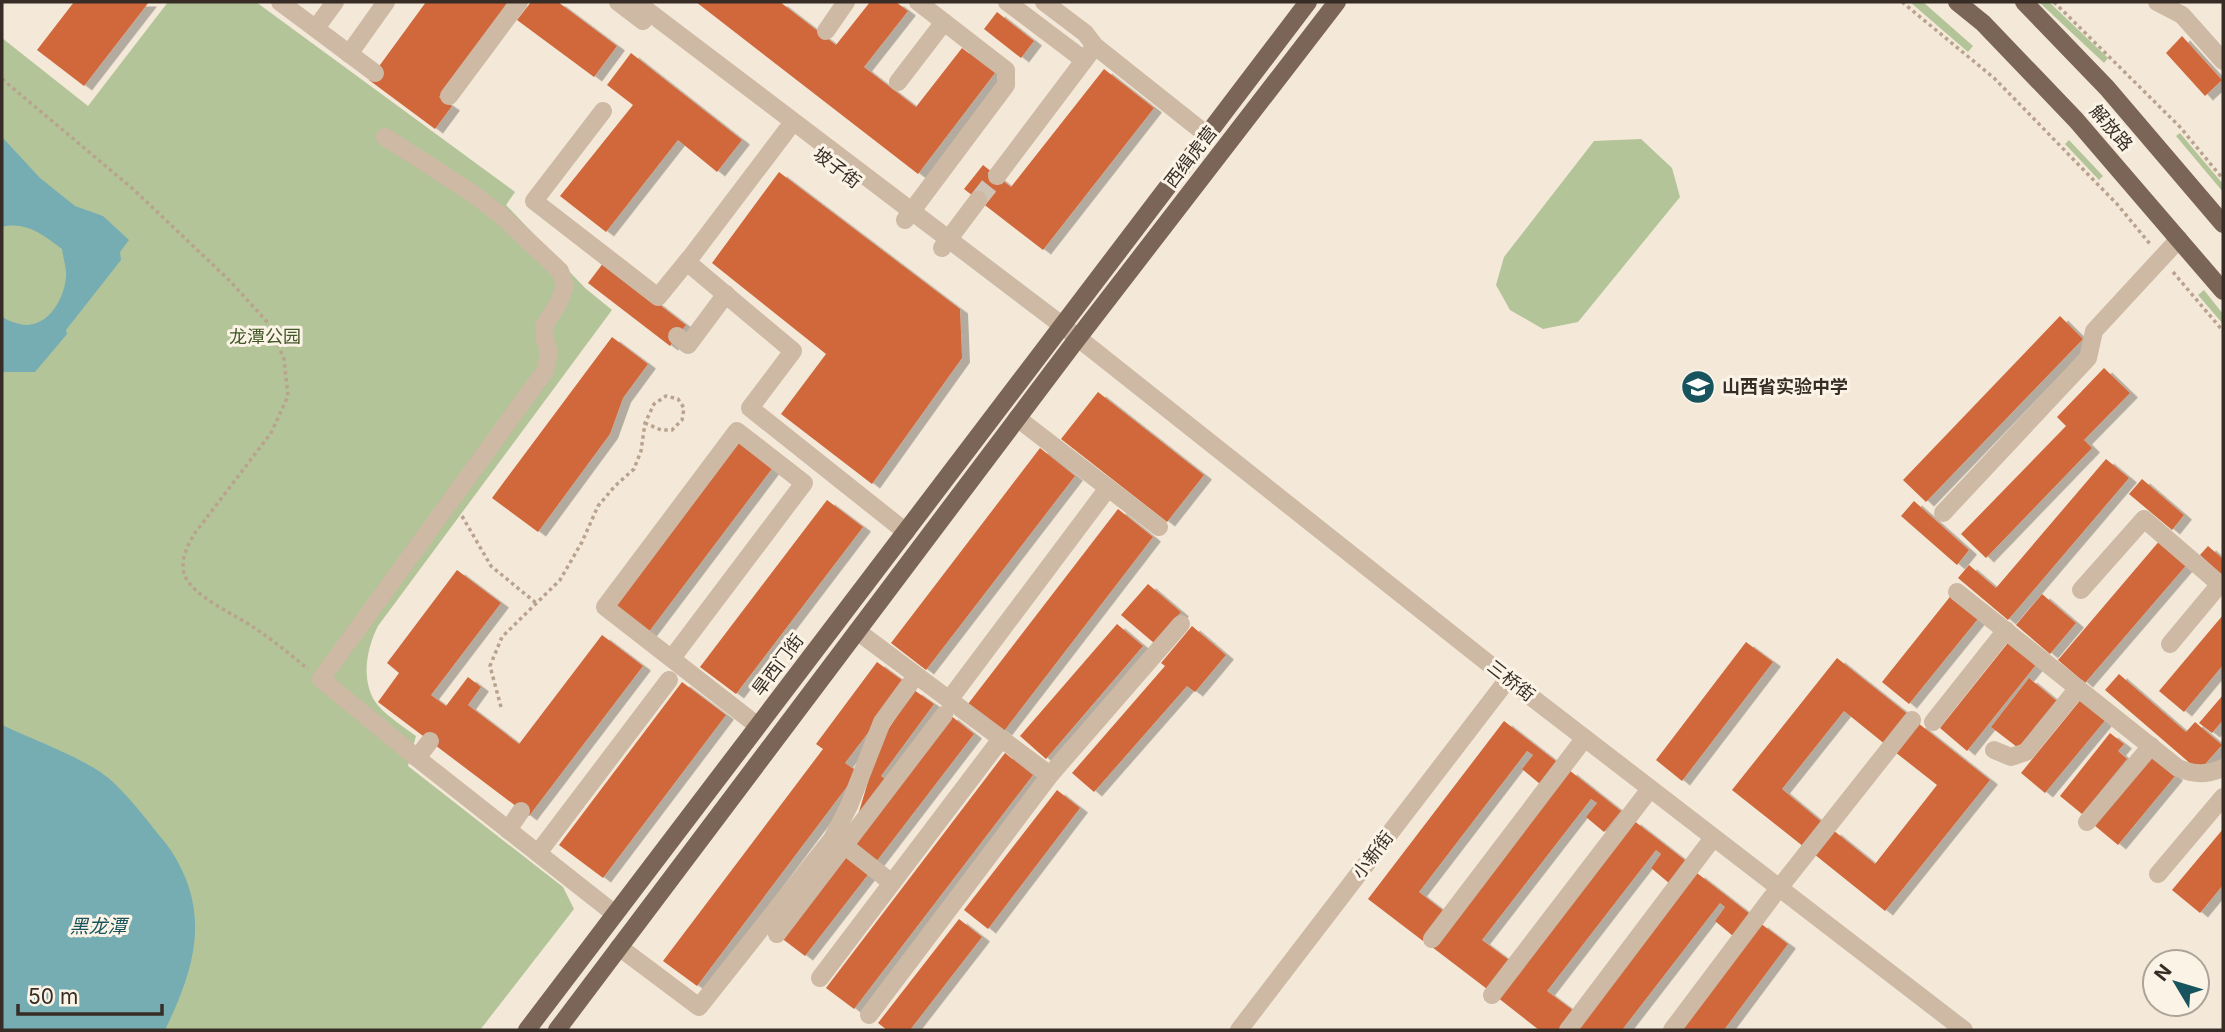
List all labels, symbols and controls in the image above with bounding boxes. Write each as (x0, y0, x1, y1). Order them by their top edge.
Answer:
street label: 解放路 (2086, 100, 2137, 155)
street label: 西缉虎营 (1160, 122, 1221, 192)
street label: 坡子街 (809, 143, 865, 192)
park label: 龙潭公园 (229, 326, 301, 347)
school or university icon: 山西省实验中学 (1679, 368, 1717, 406)
place label: 山西省实验中学 (1722, 376, 1848, 397)
street label: 旱西门街 (748, 630, 808, 700)
street label: 三桥街 (1484, 656, 1539, 706)
street label: 小新街 (1348, 827, 1397, 883)
water label: 黑龙潭 (69, 915, 129, 938)
north arrow (2141, 948, 2211, 1018)
text: N (2149, 960, 2177, 986)
scale bar (18, 972, 161, 1016)
text: 50 m (28, 984, 78, 1009)

